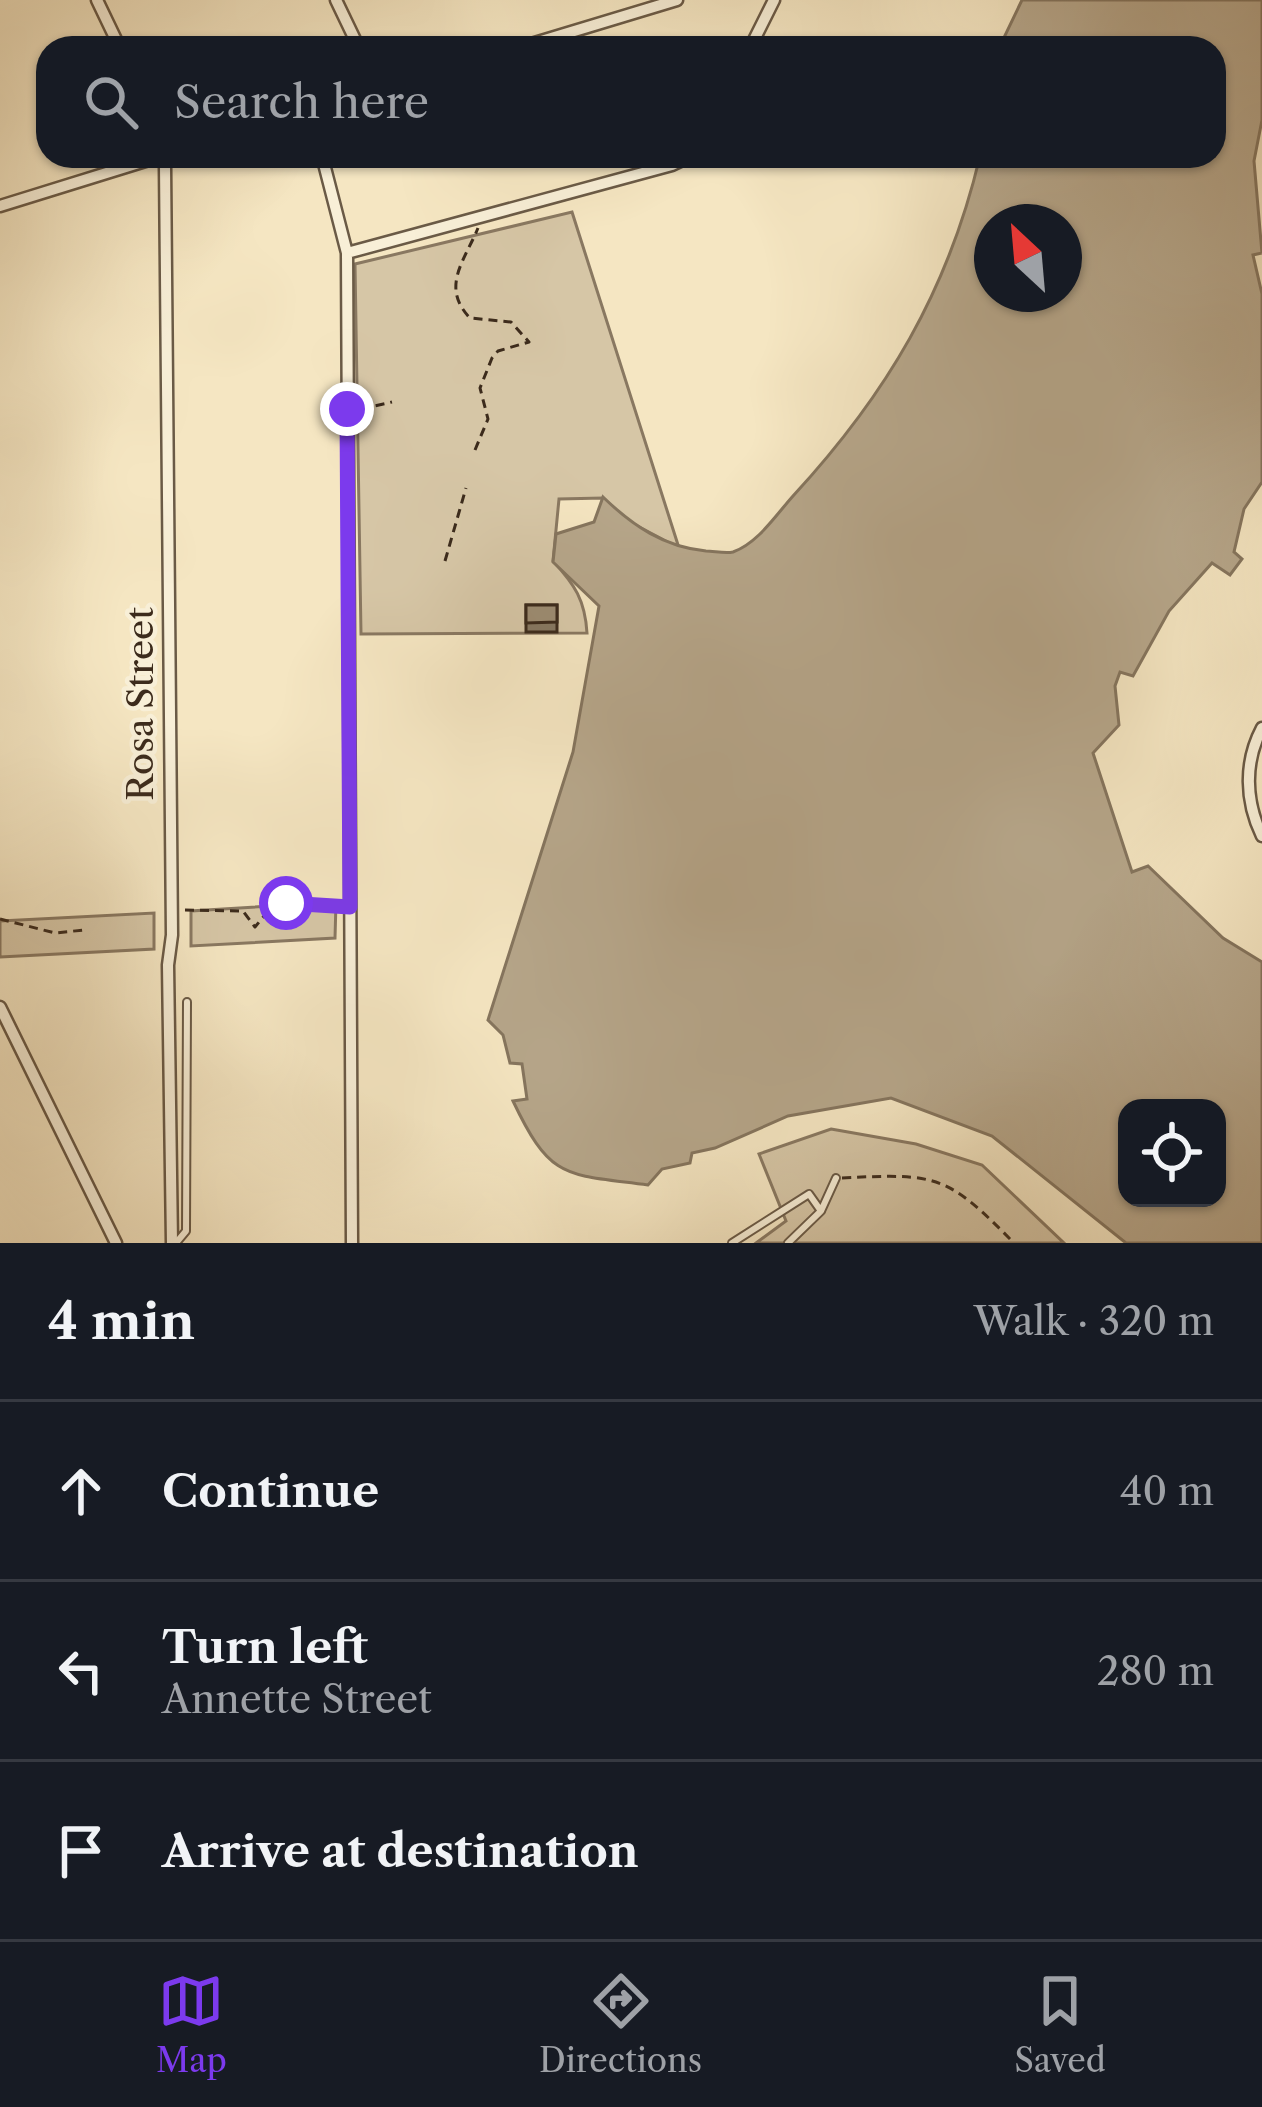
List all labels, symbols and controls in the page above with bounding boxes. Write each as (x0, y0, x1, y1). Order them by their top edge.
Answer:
search box (36, 36, 1226, 168)
icon: search (78, 69, 144, 135)
text: Search here (174, 74, 429, 130)
north arrow (974, 204, 1082, 312)
route end (320, 382, 374, 436)
street label: Rosa Street (118, 607, 162, 801)
route start (259, 876, 313, 930)
map controls (1118, 1099, 1226, 1207)
button: locate (1118, 1099, 1226, 1207)
text: 4 min (48, 1290, 195, 1352)
text: Walk · 320 m (974, 1297, 1214, 1345)
icon: ahead (48, 1458, 114, 1524)
text: Continue (162, 1463, 379, 1519)
text: 40 m (1120, 1467, 1214, 1515)
text: Turn left (162, 1619, 368, 1675)
icon: left (48, 1638, 114, 1704)
text: 280 m (1097, 1647, 1214, 1695)
text: Annette Street (162, 1675, 432, 1723)
icon: arrive (48, 1818, 114, 1884)
text: Arrive at destination (162, 1823, 639, 1879)
tab: Map (156, 1968, 227, 2081)
tab: Directions (539, 1968, 702, 2081)
tab: Saved (1014, 1968, 1106, 2081)

